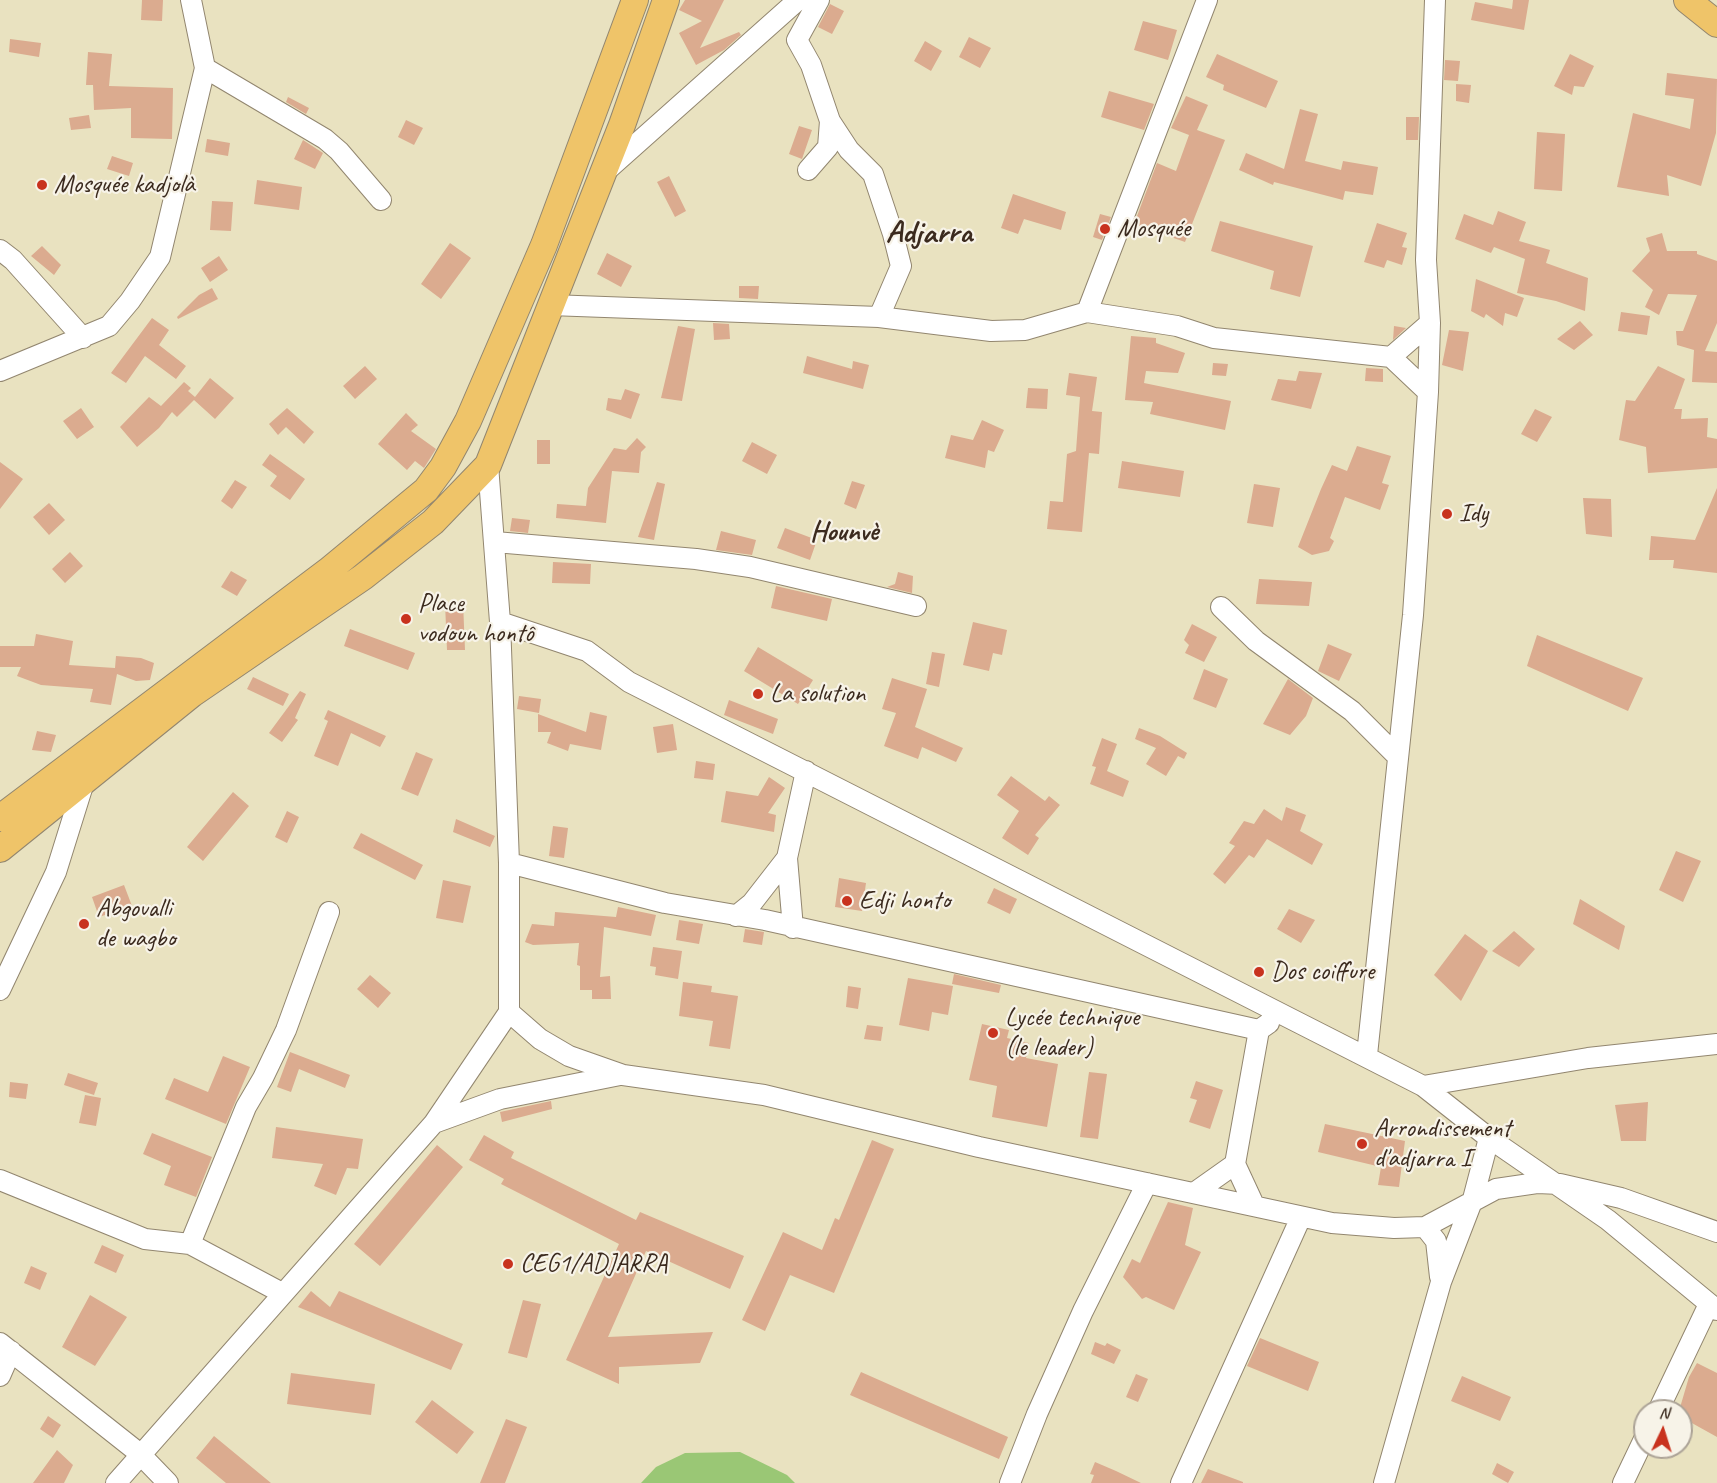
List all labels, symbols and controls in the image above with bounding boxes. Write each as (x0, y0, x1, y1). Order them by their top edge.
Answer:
place label: Mosquée kadjolà (54, 169, 195, 201)
marker: Mosquée kadjolà (35, 178, 49, 192)
place label: Mosquée (1117, 213, 1190, 245)
district label: Adjarra (886, 215, 972, 253)
marker: Mosquée (1098, 222, 1112, 236)
place label: Idy (1459, 498, 1488, 530)
marker: Idy (1440, 507, 1454, 521)
district label: Hounvè (810, 516, 878, 550)
place label: Place vodoun hontô (418, 588, 534, 650)
marker: Place vodoun hontô (399, 612, 413, 626)
place label: La solution (770, 678, 865, 710)
marker: La solution (751, 687, 765, 701)
place label: Edji honto (859, 885, 950, 917)
place label: Abgovalli de wagbo (96, 893, 175, 954)
marker: Edji honto (840, 894, 854, 908)
marker: Abgovalli de wagbo (77, 917, 91, 931)
place label: Dos coiffure (1271, 956, 1374, 988)
marker: Dos coiffure (1252, 965, 1266, 979)
place label: Lycée technique (le leader) (1005, 1002, 1139, 1064)
marker: Lycée technique (le leader) (986, 1026, 1000, 1040)
place label: Arrondissement d'adjarra I (1374, 1113, 1511, 1174)
marker: Arrondissement d'adjarra I (1355, 1137, 1369, 1151)
place label: CEG1/ADJARRA (520, 1248, 668, 1280)
marker: CEG1/ADJARRA (501, 1257, 515, 1271)
north arrow (1633, 1399, 1693, 1459)
text: N (1658, 1403, 1670, 1423)

